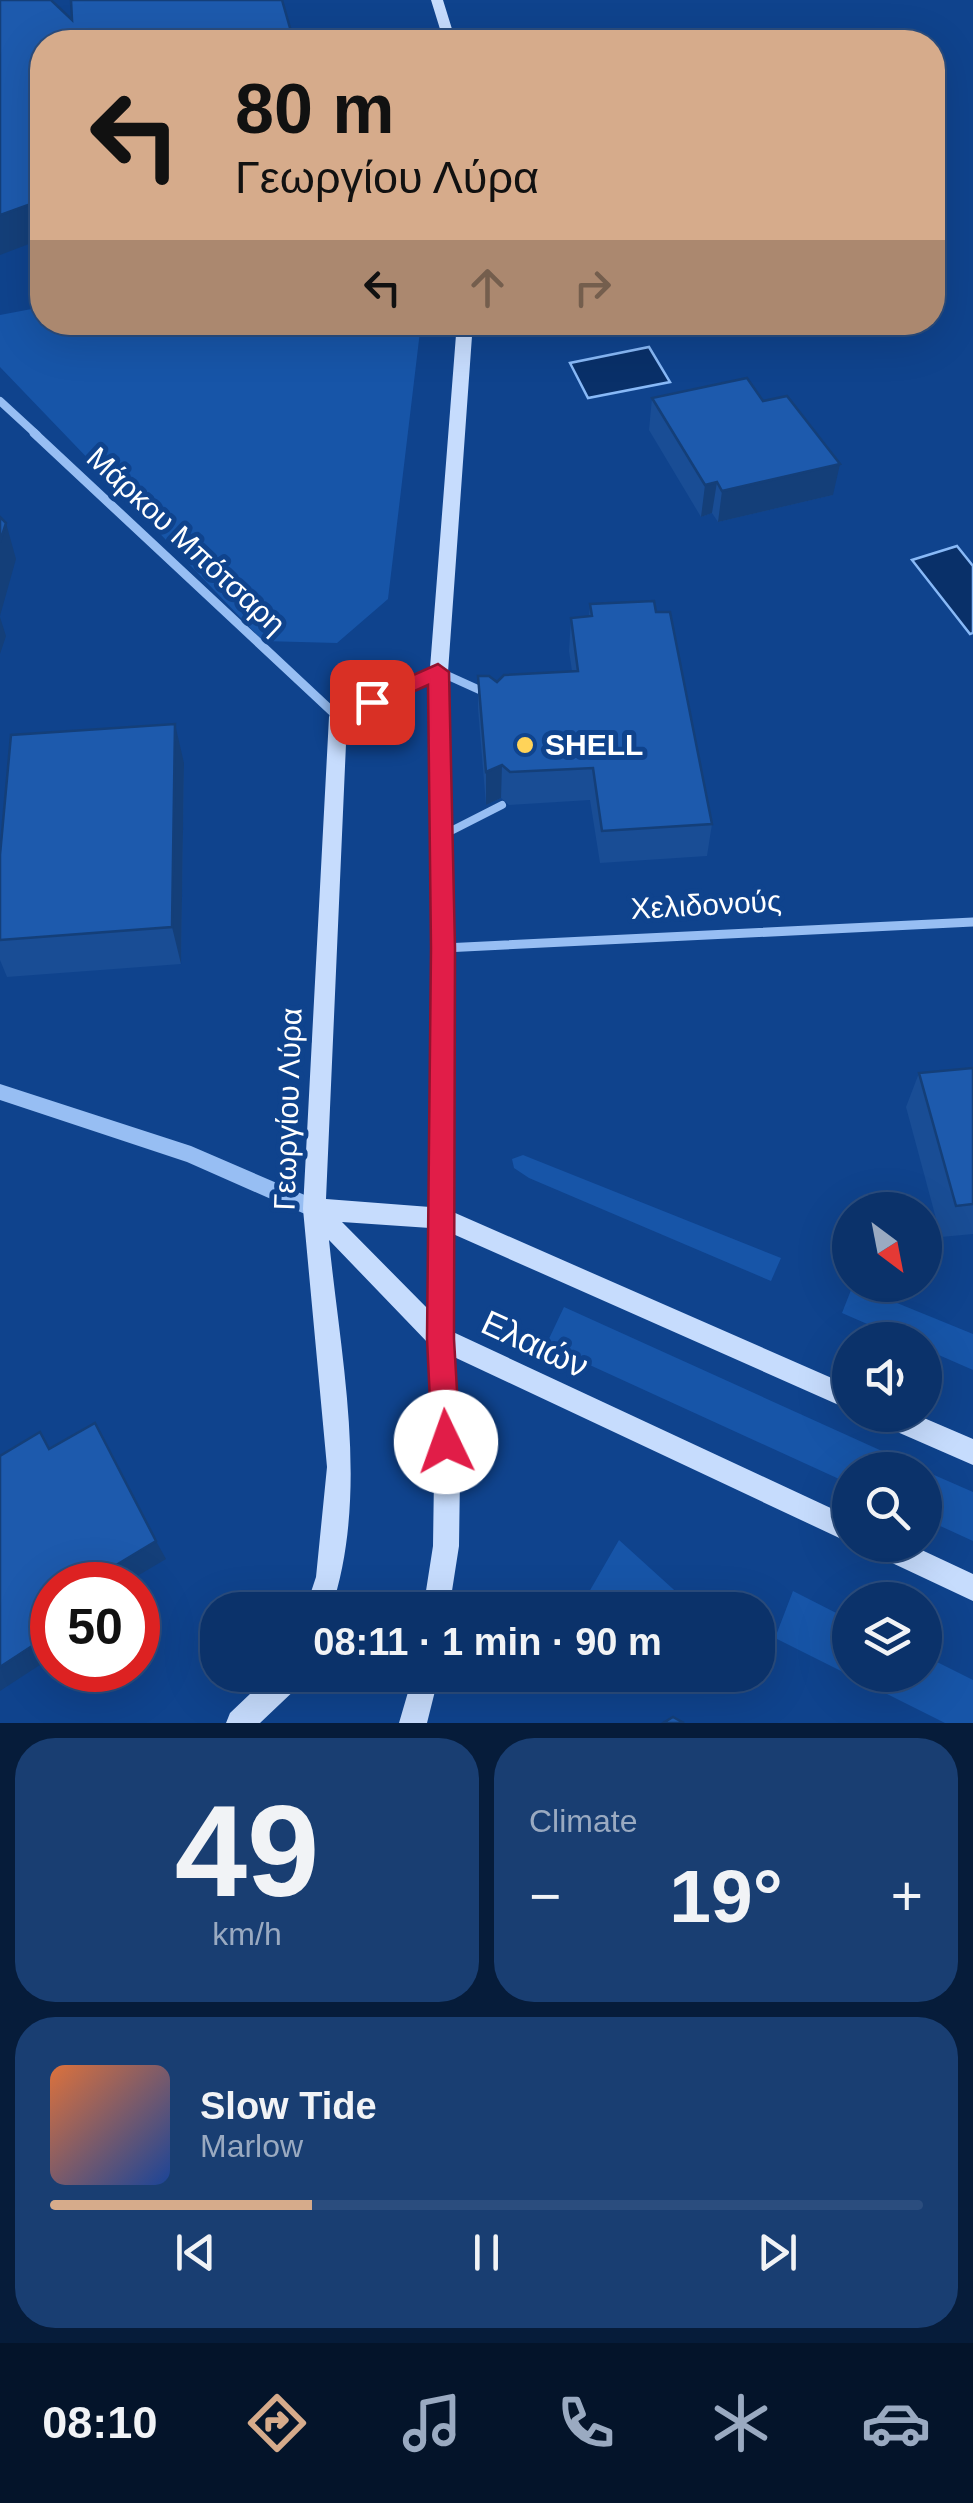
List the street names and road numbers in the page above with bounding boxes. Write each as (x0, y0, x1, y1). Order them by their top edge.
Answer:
street label: Μάρκου Μπότσαρη (81, 440, 292, 641)
street label: Χελιδονούς (630, 884, 782, 925)
street label: Γεωργίου Λύρα (267, 1007, 308, 1211)
street label: Ελαιών (476, 1302, 595, 1385)

